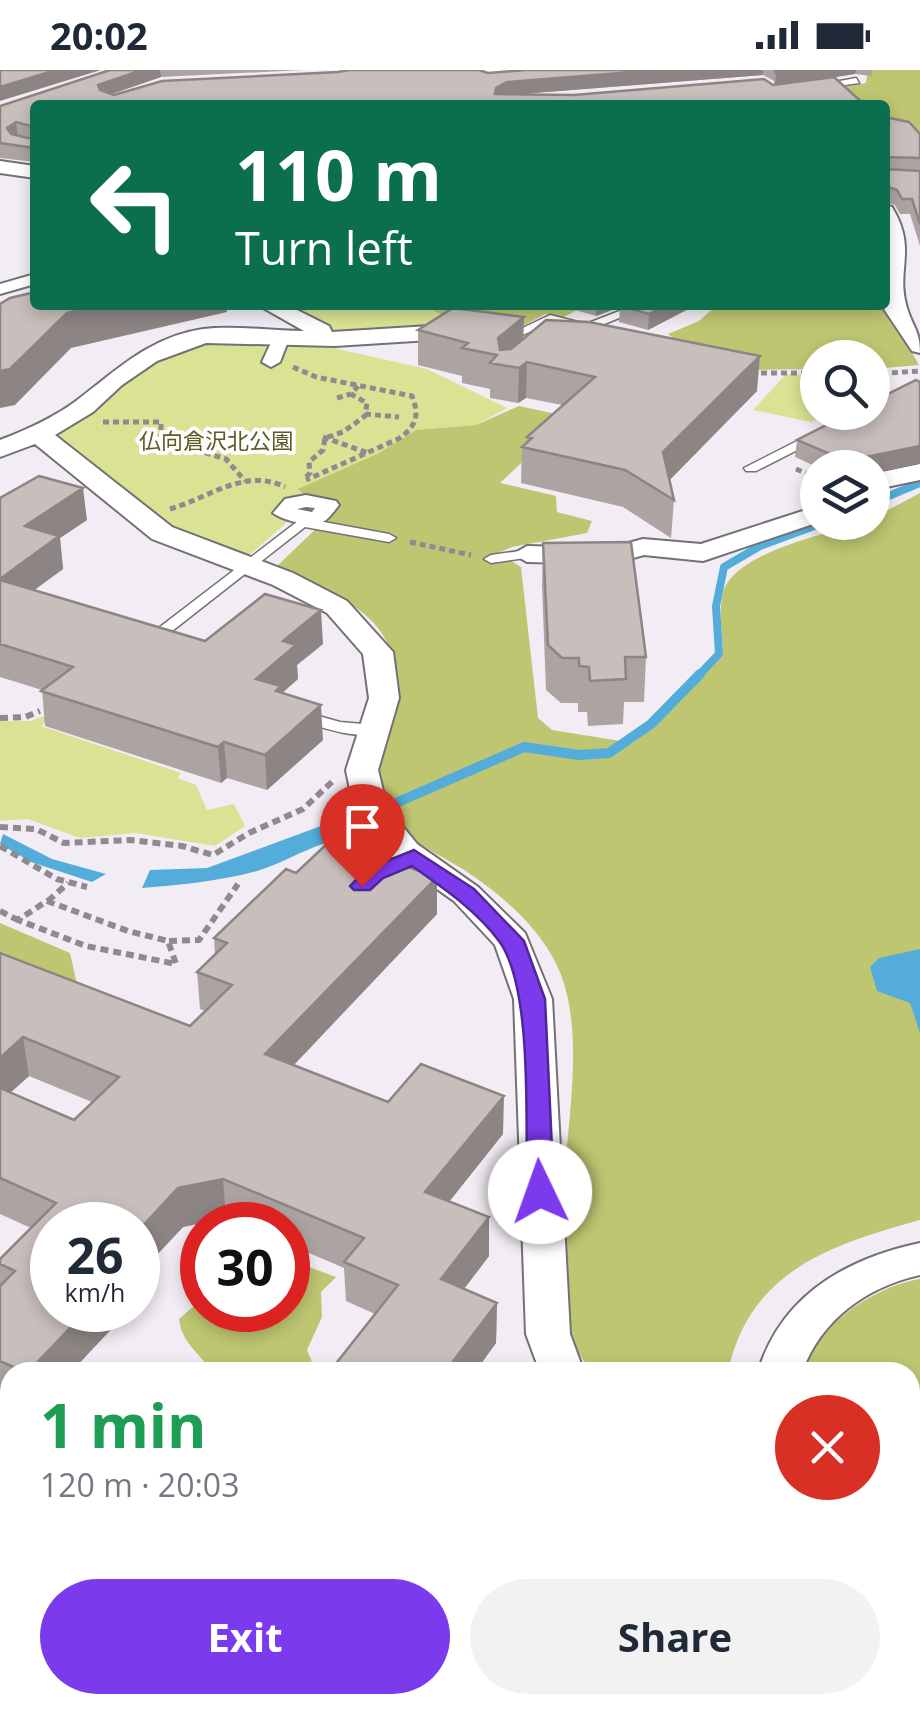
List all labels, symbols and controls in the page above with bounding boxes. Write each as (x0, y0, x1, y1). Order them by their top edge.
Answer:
text: 20:02 (50, 9, 148, 61)
text: 110 m (235, 126, 442, 222)
icon: left (70, 140, 200, 270)
text: Turn left (235, 217, 413, 278)
map controls (800, 340, 890, 540)
button: search (800, 340, 890, 430)
park label: 仏向倉沢北公園 (139, 425, 293, 455)
button: layers (800, 450, 890, 540)
pin (320, 784, 405, 887)
icon: arrive (335, 799, 390, 854)
position arrow (488, 1140, 592, 1244)
speed limit sign: 30 (180, 1202, 310, 1332)
text: 26 (66, 1221, 124, 1289)
text: km/h (65, 1275, 125, 1309)
text: 1 min (40, 1384, 207, 1466)
button: close (775, 1395, 880, 1500)
text: 120 m · 20:03 (40, 1463, 239, 1506)
button: Exit (40, 1579, 450, 1694)
button: Share (470, 1579, 880, 1694)

